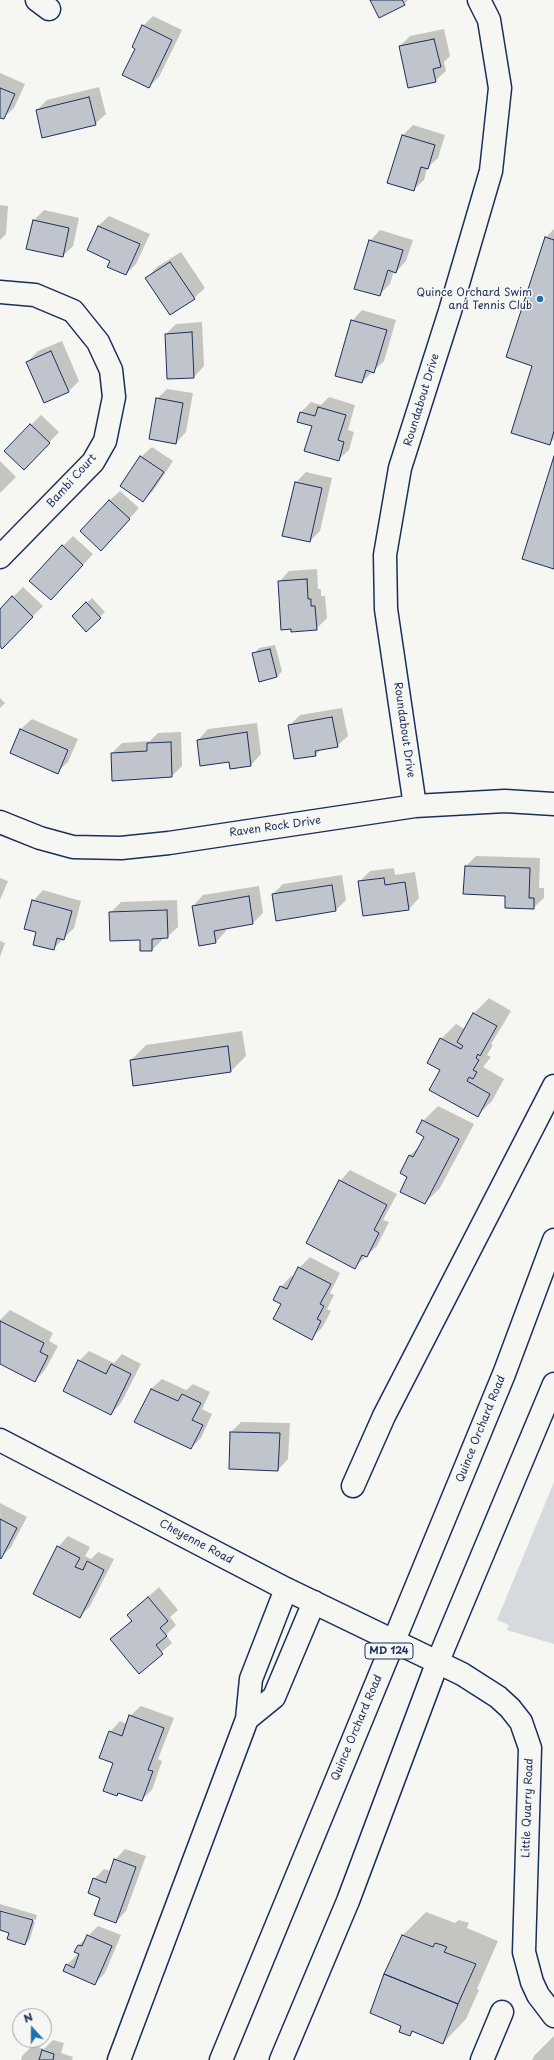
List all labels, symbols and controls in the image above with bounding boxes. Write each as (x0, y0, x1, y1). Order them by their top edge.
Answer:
place label: Quince Orchard Swim and Tennis Club (417, 286, 532, 312)
marker: Quince Orchard Swim and Tennis Club (535, 294, 545, 304)
street label: Roundabout Drive (402, 352, 442, 448)
street label: Bambi Court (44, 451, 100, 511)
street label: Roundabout Drive (391, 682, 417, 778)
street label: Raven Rock Drive (228, 814, 322, 840)
street label: Quince Orchard Road (454, 1374, 508, 1484)
street label: Cheyenne Road (157, 1517, 235, 1567)
road number: MD 124 (365, 1643, 413, 1659)
street label: Quince Orchard Road (329, 1673, 385, 1783)
street label: Little Quarry Road (520, 1758, 536, 1858)
north arrow (12, 2008, 52, 2048)
text: N (21, 2008, 35, 2027)

